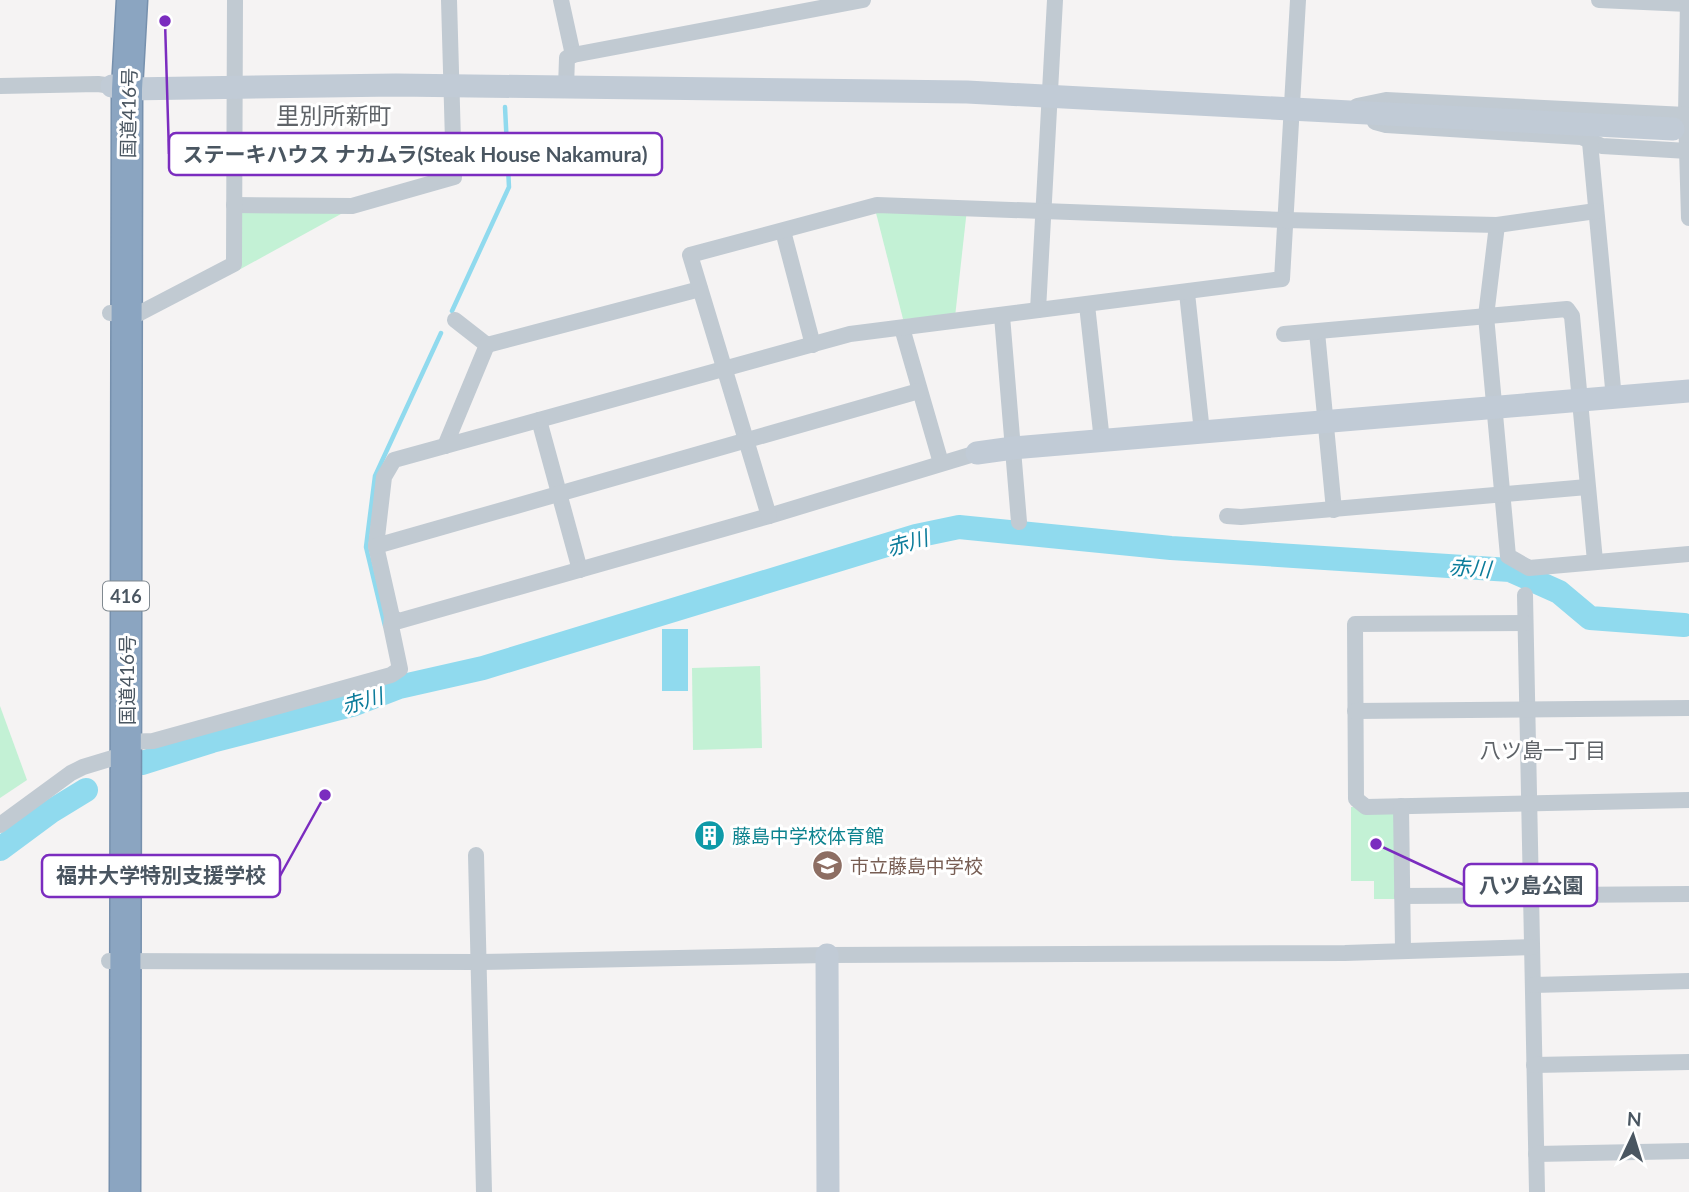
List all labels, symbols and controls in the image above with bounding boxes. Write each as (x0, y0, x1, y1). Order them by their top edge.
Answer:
street label: 国道416号 (116, 68, 140, 158)
district label: 里別所新町 (277, 101, 392, 129)
callout: ステーキハウス ナカムラ(Steak House Nakamura) (169, 133, 662, 175)
text: ステーキハウス ナカムラ(Steak House Nakamura) (182, 141, 648, 166)
water label: 赤川 (883, 524, 933, 560)
water label: 赤川 (1448, 553, 1494, 581)
road number: 416 (103, 582, 149, 610)
street label: 国道416号 (115, 635, 138, 725)
water label: 赤川 (338, 682, 388, 718)
district label: 八ツ島一丁目 (1480, 737, 1606, 762)
building icon: 藤島中学校体育館 (692, 818, 726, 852)
place label: 藤島中学校体育館 (732, 824, 884, 847)
school or university icon: 市立藤島中学校 (810, 848, 844, 882)
place label: 市立藤島中学校 (850, 854, 983, 877)
callout: 福井大学特別支援学校 (42, 855, 280, 897)
text: 福井大学特別支援学校 (56, 862, 266, 887)
callout: 八ツ島公園 (1464, 864, 1597, 906)
text: 八ツ島公園 (1479, 872, 1584, 897)
north arrow (1598, 1101, 1668, 1171)
text: N (1626, 1107, 1642, 1131)

